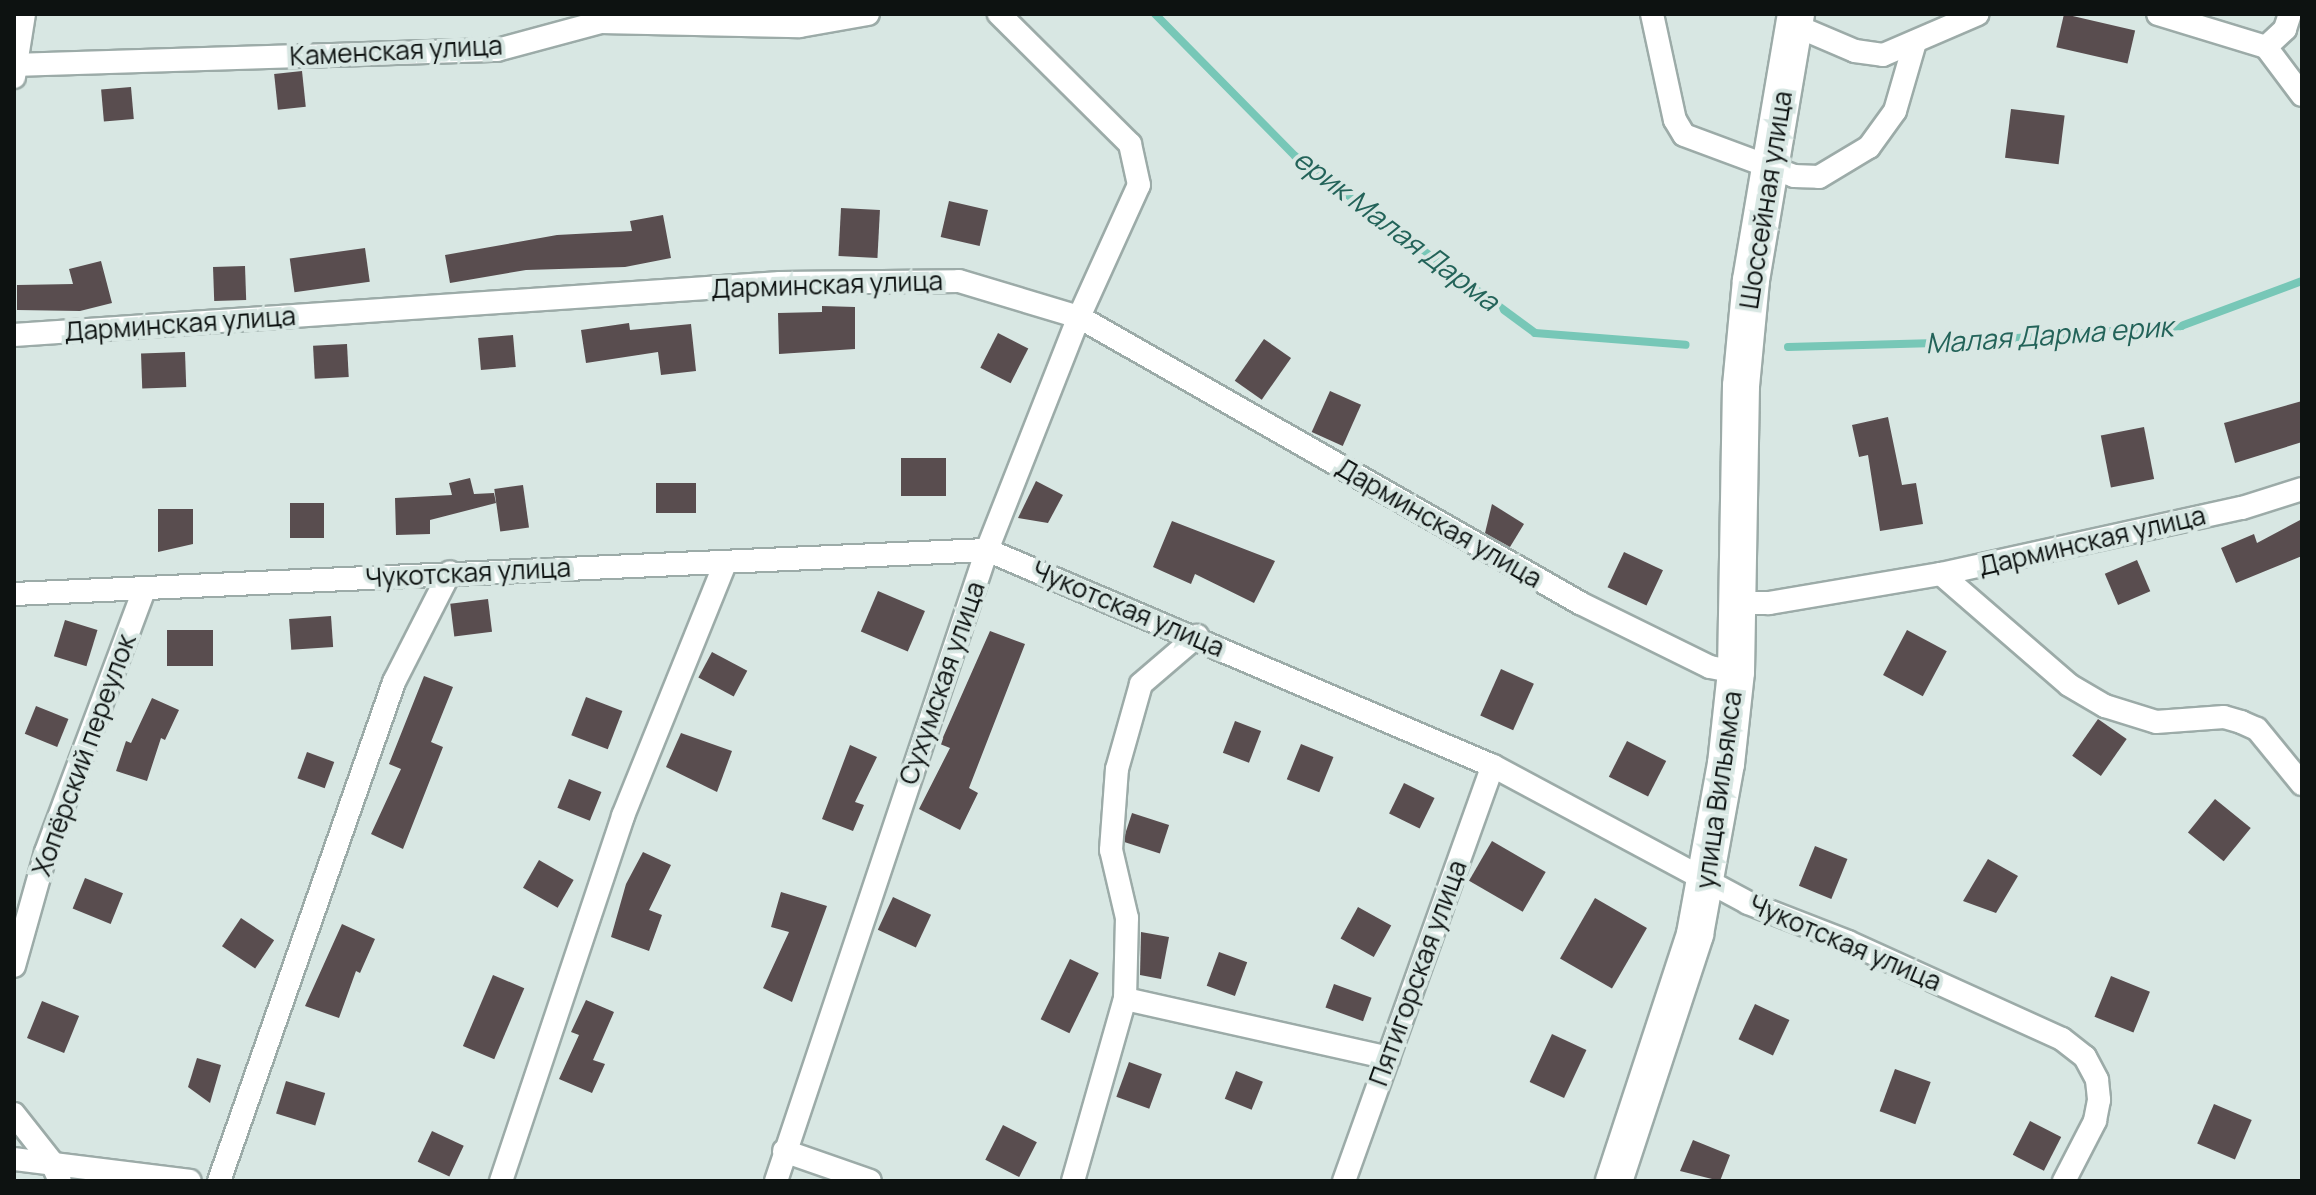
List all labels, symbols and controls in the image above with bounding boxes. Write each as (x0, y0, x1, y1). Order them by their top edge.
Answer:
street label: Каменская улица (289, 30, 503, 72)
street label: Шоссейная улица (1733, 89, 1799, 311)
water label: ерик Малая Дарма (1288, 141, 1506, 317)
street label: Дарминская улица (711, 265, 943, 305)
street label: Дарминская улица (63, 300, 297, 348)
water label: Малая Дарма ерик (1924, 309, 2174, 359)
street label: Дарминская улица (1331, 452, 1547, 594)
street label: Дарминская улица (1976, 500, 2208, 582)
street label: Чукотская улица (364, 552, 572, 594)
street label: Чукотская улица (1027, 554, 1229, 664)
street label: Сухумская улица (893, 577, 991, 789)
street label: Хопёрский переулок (26, 630, 142, 880)
street label: улица Вильямса (1690, 689, 1748, 891)
street label: Пятигорская улица (1363, 856, 1473, 1090)
street label: Чукотская улица (1744, 888, 1946, 998)

